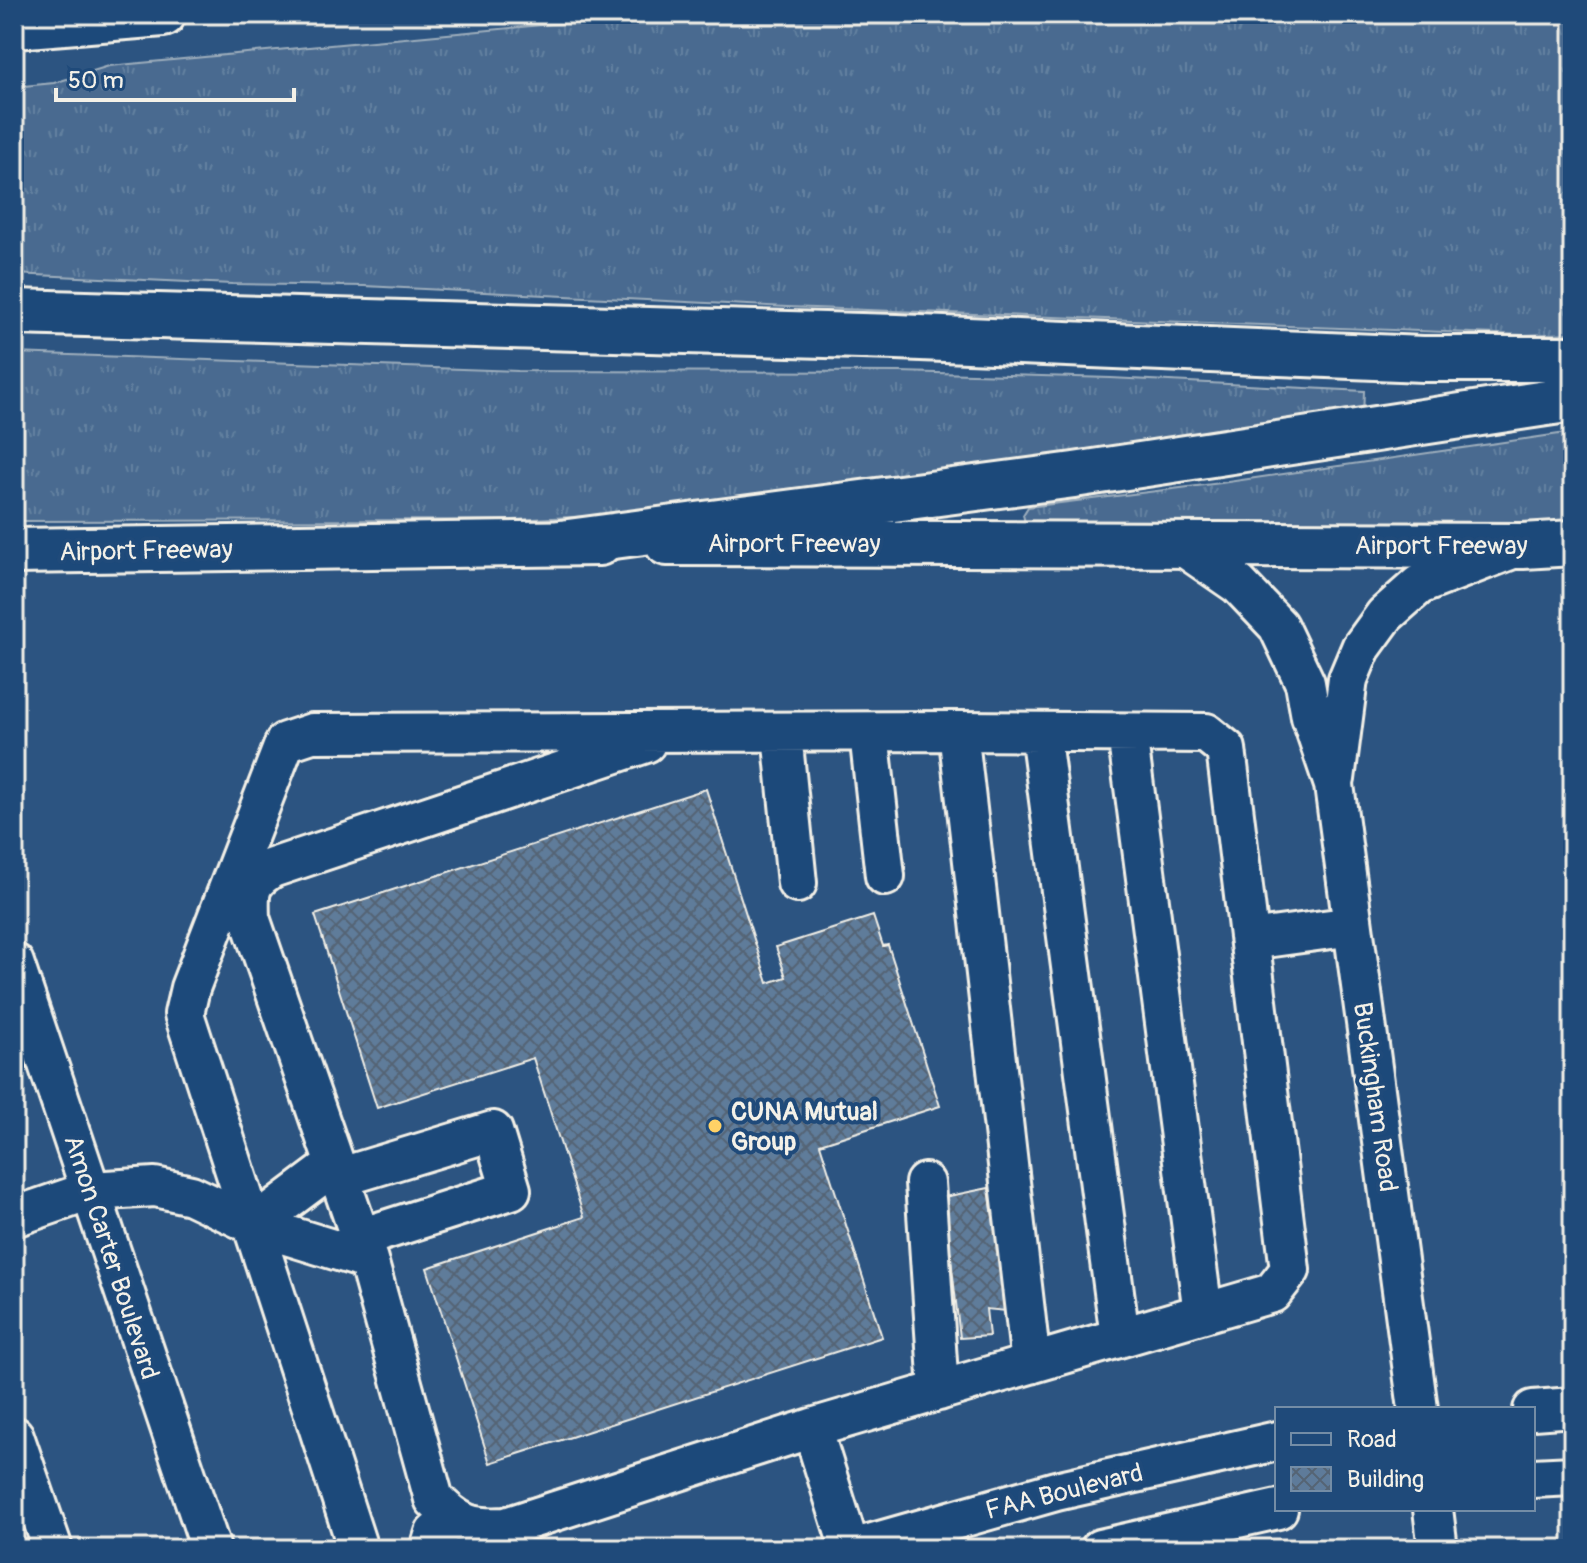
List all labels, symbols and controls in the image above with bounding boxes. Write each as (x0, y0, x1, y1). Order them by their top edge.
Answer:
scale bar (56, 52, 294, 102)
text: 50 m (68, 66, 124, 95)
street label: Airport Freeway (707, 528, 881, 560)
street label: Airport Freeway (1354, 530, 1528, 562)
street label: Airport Freeway (59, 533, 233, 569)
street label: Buckingham Road (1346, 1000, 1404, 1194)
place label: CUNA Mutual Group (731, 1096, 878, 1158)
marker: CUNA Mutual Group (706, 1117, 724, 1135)
street label: Amon Carter Boulevard (56, 1131, 166, 1384)
legend (1275, 1407, 1535, 1511)
text: Road (1347, 1425, 1397, 1454)
street label: FAA Boulevard (982, 1457, 1146, 1527)
text: Building (1347, 1465, 1424, 1494)

